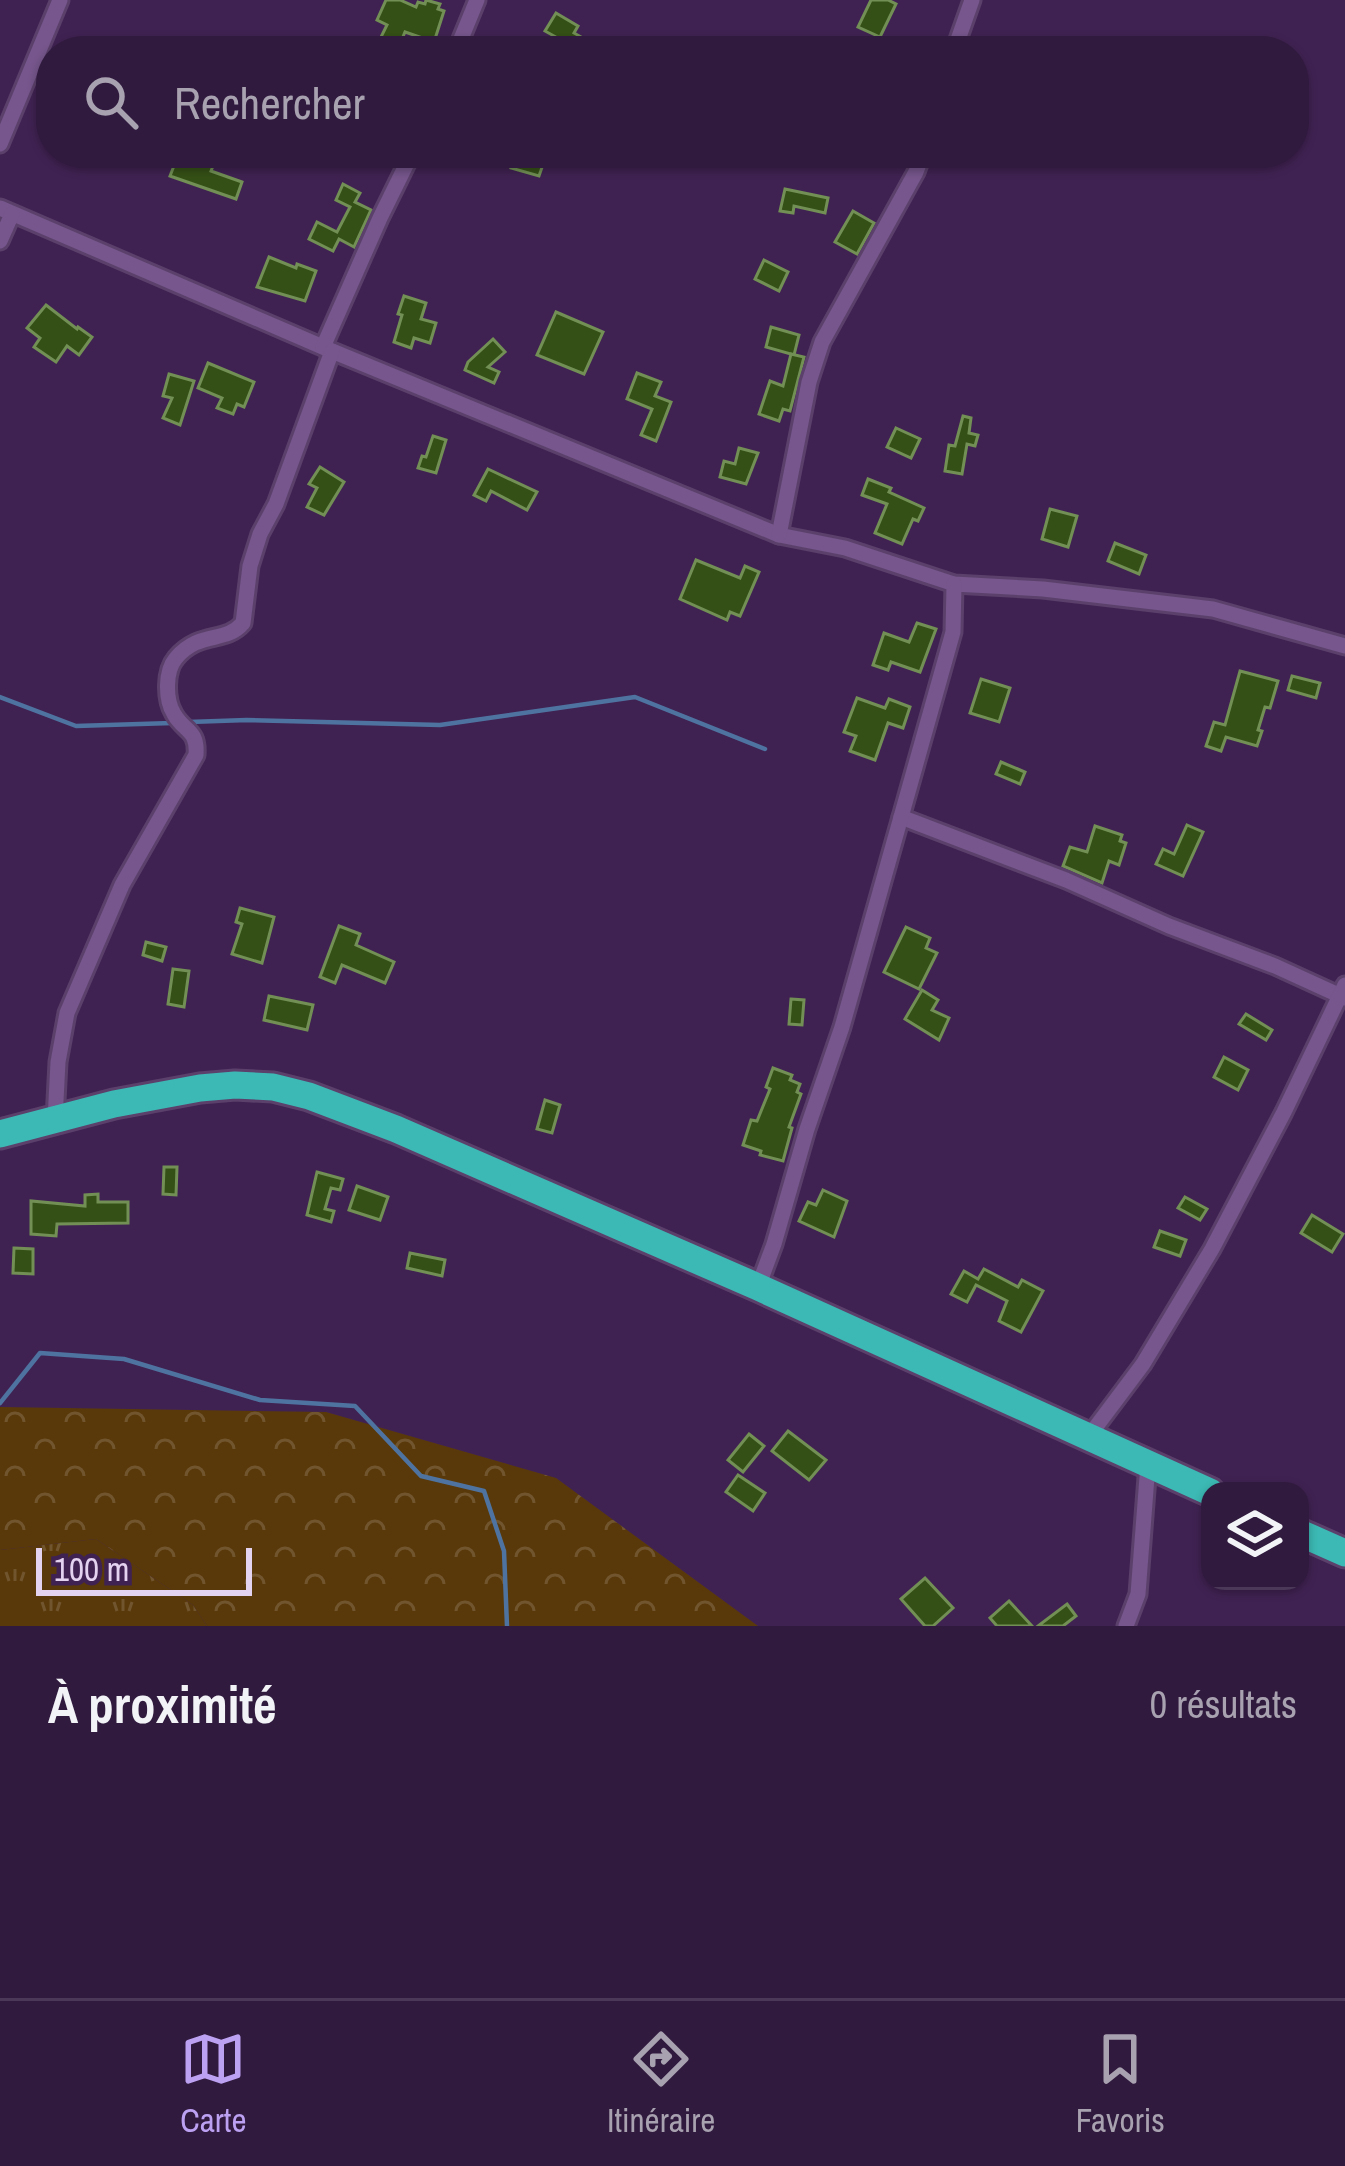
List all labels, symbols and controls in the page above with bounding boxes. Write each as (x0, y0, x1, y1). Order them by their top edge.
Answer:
search box (36, 36, 1309, 168)
icon: search (78, 69, 144, 135)
text: Rechercher (174, 72, 365, 133)
map controls (1201, 1482, 1309, 1590)
button: layers (1201, 1482, 1309, 1590)
scale bar (36, 1542, 252, 1595)
text: 100 m (54, 1547, 129, 1591)
text: À proximité (48, 1670, 277, 1739)
text: 0 résultats (1149, 1678, 1297, 1730)
tab: Carte (180, 2026, 246, 2142)
tab: Itinéraire (607, 2026, 715, 2142)
tab: Favoris (1076, 2026, 1165, 2142)

